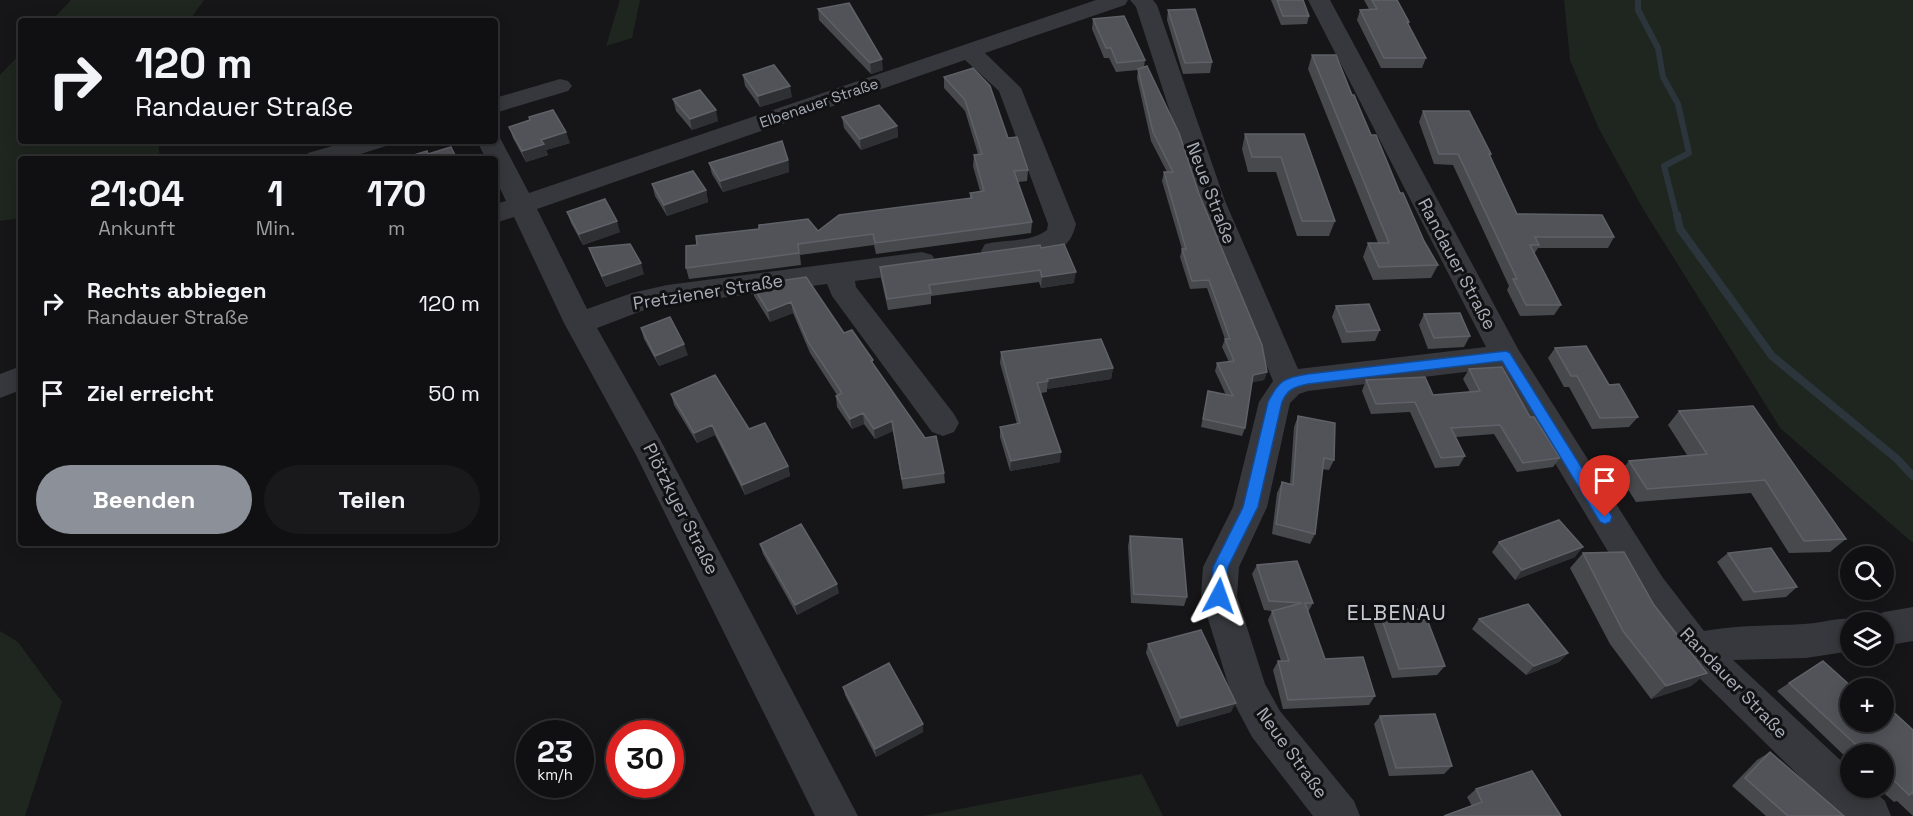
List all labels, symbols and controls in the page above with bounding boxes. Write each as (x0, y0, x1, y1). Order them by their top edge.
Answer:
text: 120 m (135, 37, 253, 90)
icon: right (36, 42, 114, 120)
street label: Elbenauer Straße (757, 73, 881, 132)
text: Randauer Straße (135, 89, 353, 124)
street label: Neue Straße (1182, 139, 1241, 247)
text: 21:04 (90, 171, 184, 217)
text: 1 (267, 171, 284, 217)
text: 170 (367, 171, 426, 217)
street label: Randauer Straße (1413, 194, 1502, 333)
text: Ankunft (98, 215, 176, 241)
text: Min. (256, 215, 295, 241)
text: m (388, 215, 405, 241)
street label: Pretziener Straße (631, 268, 785, 315)
text: Rechts abbiegen (87, 276, 267, 304)
icon: right (36, 287, 69, 320)
text: 120 m (419, 289, 480, 317)
text: Randauer Straße (87, 304, 249, 330)
icon: arrive (36, 377, 69, 410)
text: Ziel erreicht (87, 379, 214, 407)
text: 50 m (428, 379, 480, 407)
street label: Plötzkyer Straße (638, 439, 724, 578)
pin (1579, 455, 1630, 517)
icon: arrive (1588, 464, 1621, 497)
button: Beenden (36, 465, 252, 534)
button: Teilen (264, 465, 480, 534)
map controls (1840, 546, 1894, 798)
button: search (1840, 546, 1894, 600)
position arrow (1187, 564, 1251, 628)
district label: ELBENAU (1347, 599, 1447, 626)
button: layers (1840, 612, 1894, 666)
street label: Randauer Straße (1676, 622, 1793, 743)
button: + (1840, 678, 1894, 732)
street label: Neue Straße (1252, 703, 1333, 803)
speed limit sign: 30 (606, 720, 684, 798)
text: 23 (537, 732, 573, 771)
button: − (1840, 744, 1894, 798)
text: km/h (537, 765, 573, 784)

